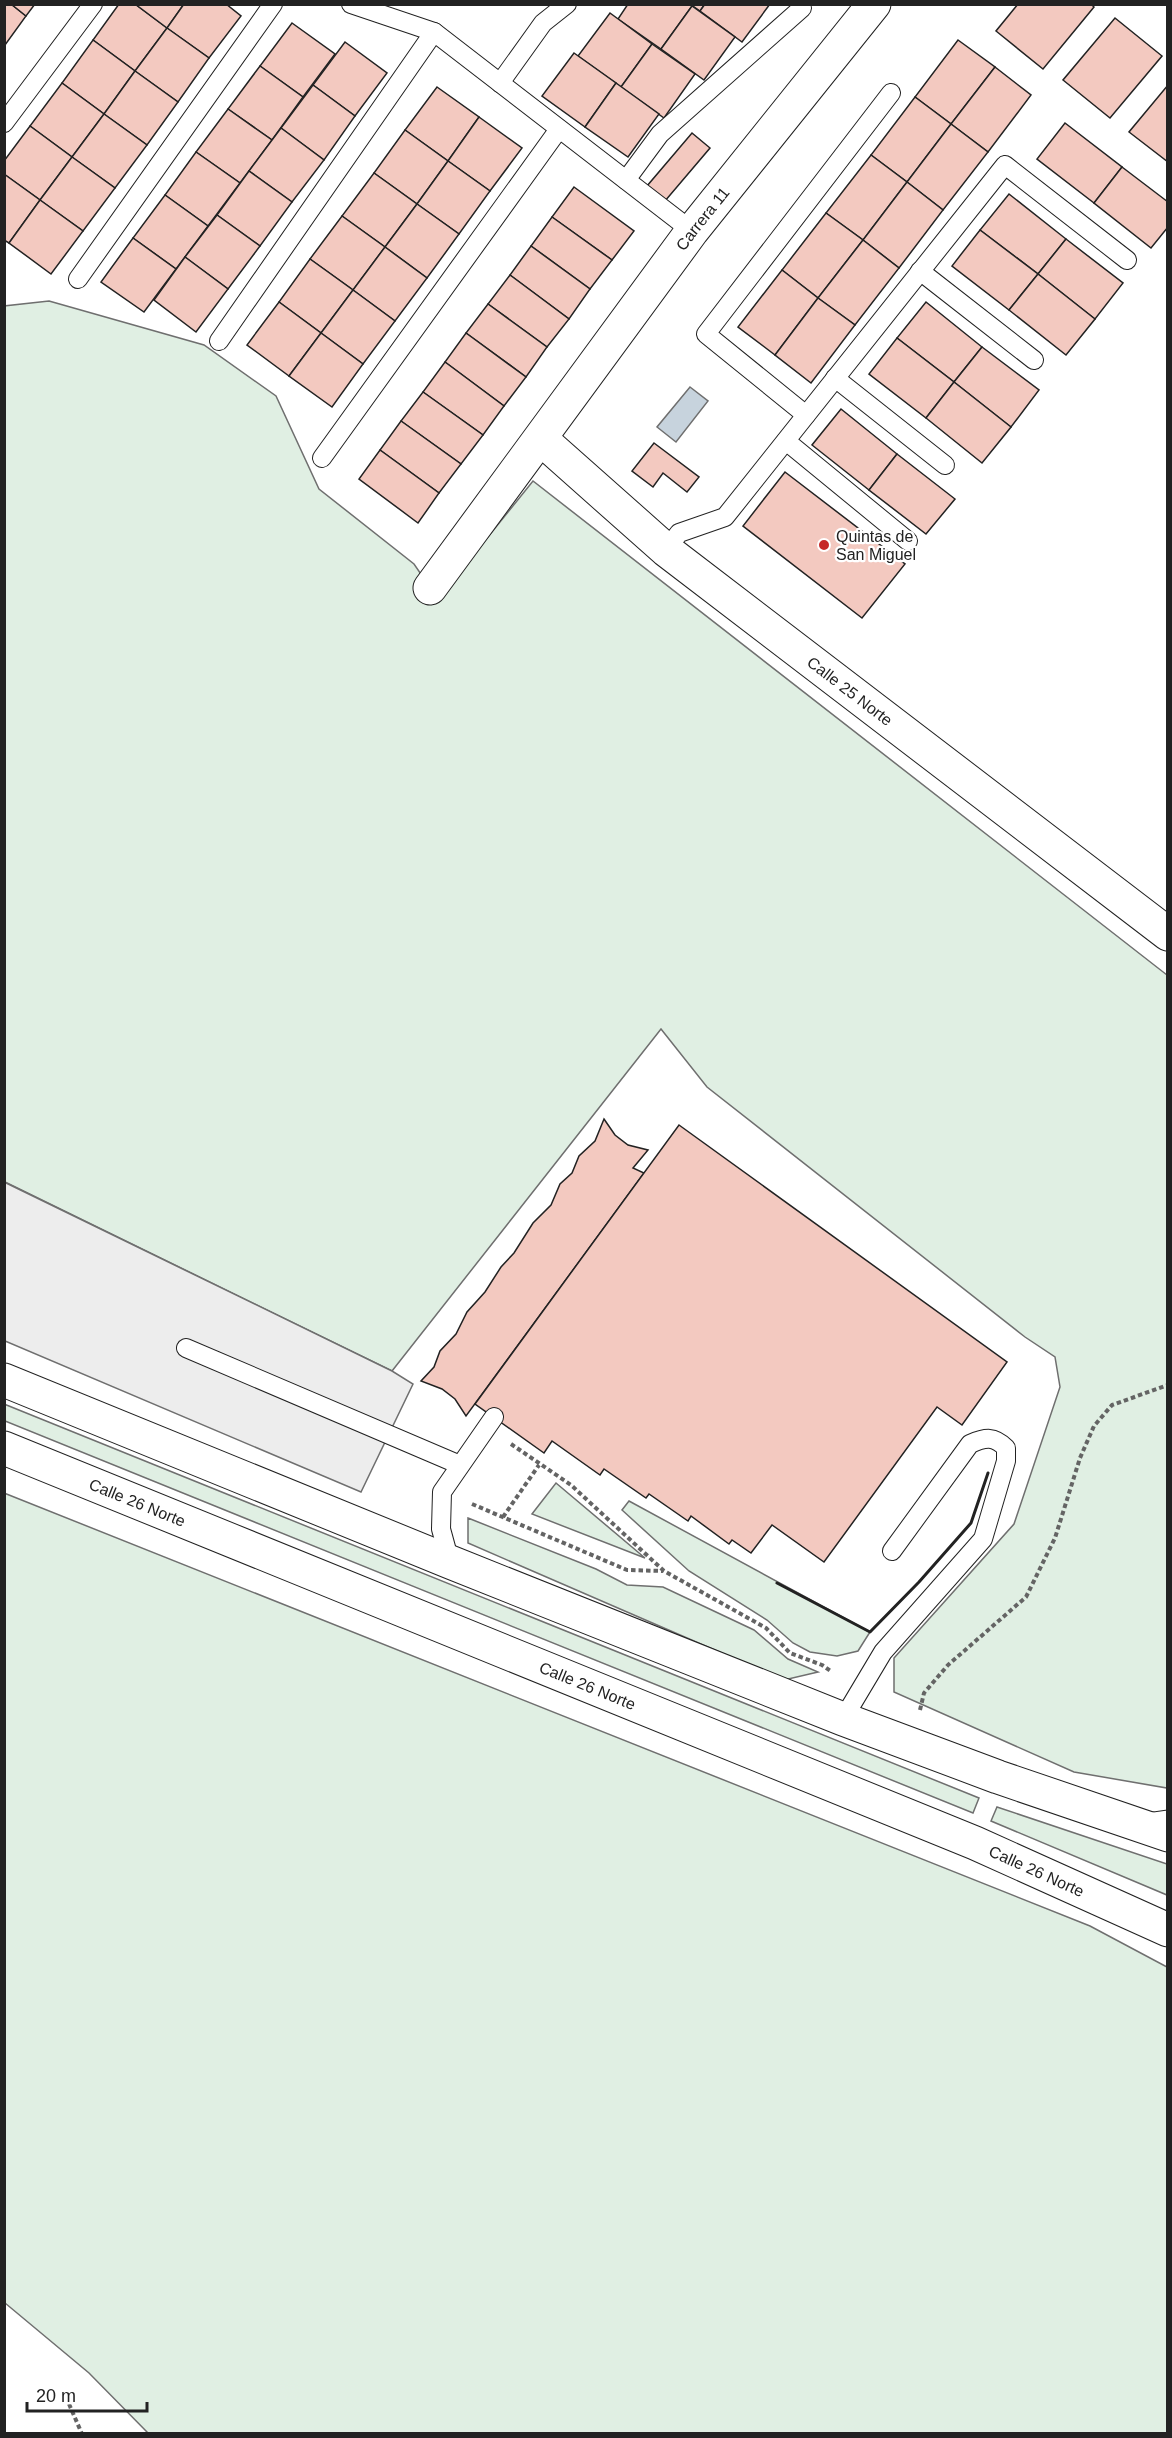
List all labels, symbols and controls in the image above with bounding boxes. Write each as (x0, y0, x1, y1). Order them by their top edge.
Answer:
street label: Carrera 11 (673, 184, 733, 254)
place label: Quintas de San Miguel (836, 528, 916, 563)
marker: Quintas de San Miguel (817, 538, 831, 552)
street label: Calle 25 Norte (804, 653, 896, 729)
street label: Calle 26 Norte (87, 1476, 188, 1530)
street label: Calle 26 Norte (537, 1659, 638, 1713)
street label: Calle 26 Norte (986, 1843, 1087, 1900)
scale bar (27, 2375, 147, 2413)
text: 20 m (36, 2386, 76, 2406)

